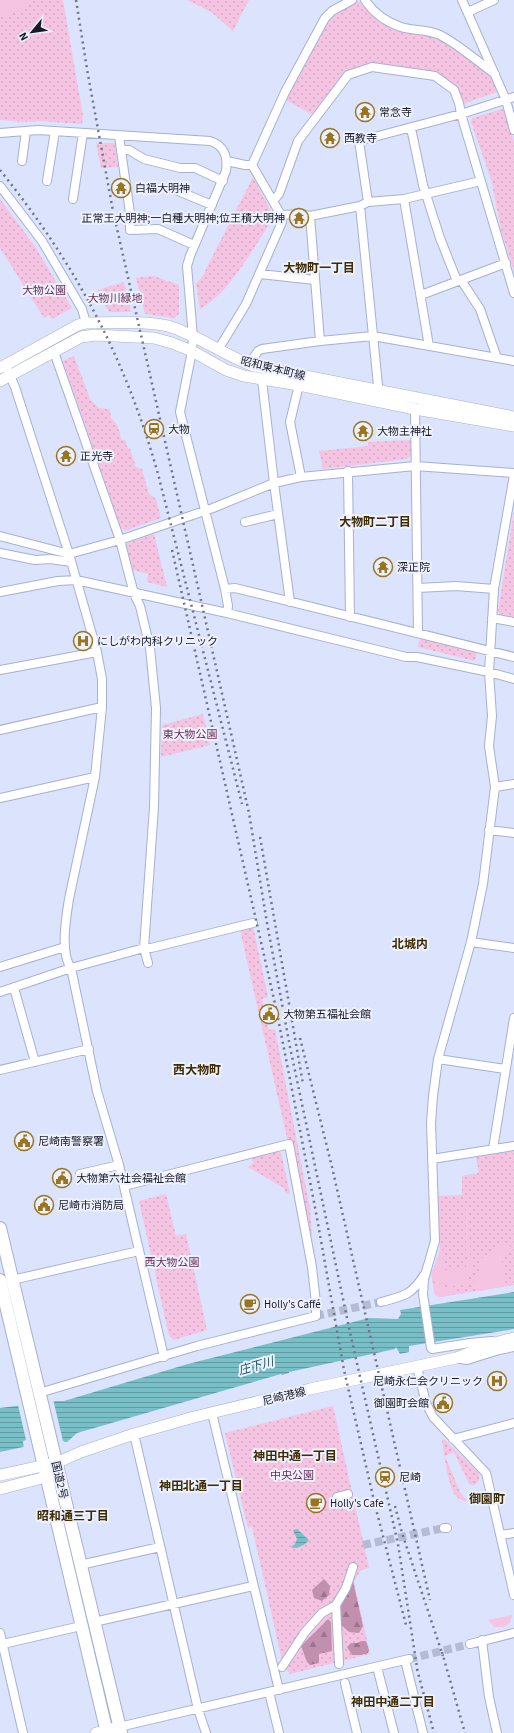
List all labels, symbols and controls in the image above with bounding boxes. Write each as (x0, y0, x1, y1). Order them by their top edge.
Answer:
north arrow (12, 12, 52, 52)
text: N (15, 30, 32, 43)
temple icon: 常念寺 (354, 101, 376, 123)
place label: 常念寺 (379, 105, 412, 120)
temple icon: 西教寺 (319, 127, 341, 149)
place label: 西教寺 (344, 131, 377, 146)
temple icon: 白福大明神 (110, 177, 132, 199)
place label: 白福大明神 (135, 181, 190, 196)
temple icon: 正常王大明神;一白種大明神;位王積大明神 (288, 207, 310, 229)
place label: 正常王大明神;一白種大明神;位王積大明神 (82, 211, 285, 226)
district label: 大物町一丁目 (283, 260, 355, 277)
park label: 大物公園 (22, 283, 66, 298)
park label: 大物川緑地 (88, 291, 143, 306)
street label: 昭和東本町線 (239, 353, 307, 384)
station icon: 大物 (143, 418, 165, 440)
temple icon: 大物主神社 (352, 420, 374, 442)
place label: 大物 (168, 422, 190, 437)
place label: 大物主神社 (377, 424, 432, 439)
temple icon: 正光寺 (55, 445, 77, 467)
place label: 正光寺 (80, 449, 113, 464)
district label: 大物町二丁目 (339, 514, 411, 531)
temple icon: 深正院 (372, 556, 394, 578)
place label: 深正院 (397, 560, 430, 575)
hospital icon: にしがわ内科クリニック (72, 630, 94, 652)
place label: にしがわ内科クリニック (97, 634, 218, 649)
park label: 東大物公園 (163, 727, 218, 742)
district label: 北城内 (392, 936, 428, 953)
public building icon: 大物第五福祉会館 (258, 1003, 280, 1025)
place label: 大物第五福祉会館 (283, 1007, 371, 1022)
district label: 西大物町 (173, 1062, 221, 1079)
public building icon: 尼崎南警察署 (13, 1130, 35, 1152)
place label: 尼崎南警察署 (38, 1134, 104, 1149)
public building icon: 大物第六社会福祉会館 (51, 1167, 73, 1189)
place label: 大物第六社会福祉会館 (76, 1171, 186, 1186)
public building icon: 尼崎市消防局 (33, 1194, 55, 1216)
place label: 尼崎市消防局 (58, 1198, 124, 1213)
park label: 西大物公園 (145, 1255, 200, 1270)
cafe icon: Holly's Caffé (239, 1293, 261, 1315)
place label: Holly's Caffé (264, 1297, 321, 1312)
water label: 庄下川 (236, 1353, 278, 1380)
hospital icon: 尼崎永仁会クリニック (486, 1370, 508, 1392)
place label: 尼崎永仁会クリニック (373, 1374, 483, 1389)
street label: 尼崎港線 (261, 1384, 307, 1409)
public building icon: 御園町会館 (432, 1392, 454, 1414)
place label: 御園町会館 (373, 1396, 429, 1411)
district label: 神田中通一丁目 (253, 1448, 337, 1465)
street label: 国道2号 (48, 1460, 71, 1501)
station icon: 尼崎 (374, 1466, 396, 1488)
park label: 中央公園 (270, 1468, 314, 1483)
place label: 尼崎 (399, 1470, 421, 1485)
district label: 神田北通一丁目 (159, 1478, 243, 1495)
district label: 御園町 (469, 1491, 505, 1508)
cafe icon: Holly's Cafe (305, 1492, 327, 1514)
place label: Holly's Cafe (330, 1496, 384, 1511)
district label: 昭和通三丁目 (37, 1508, 109, 1525)
district label: 神田中通二丁目 (351, 1694, 435, 1711)

